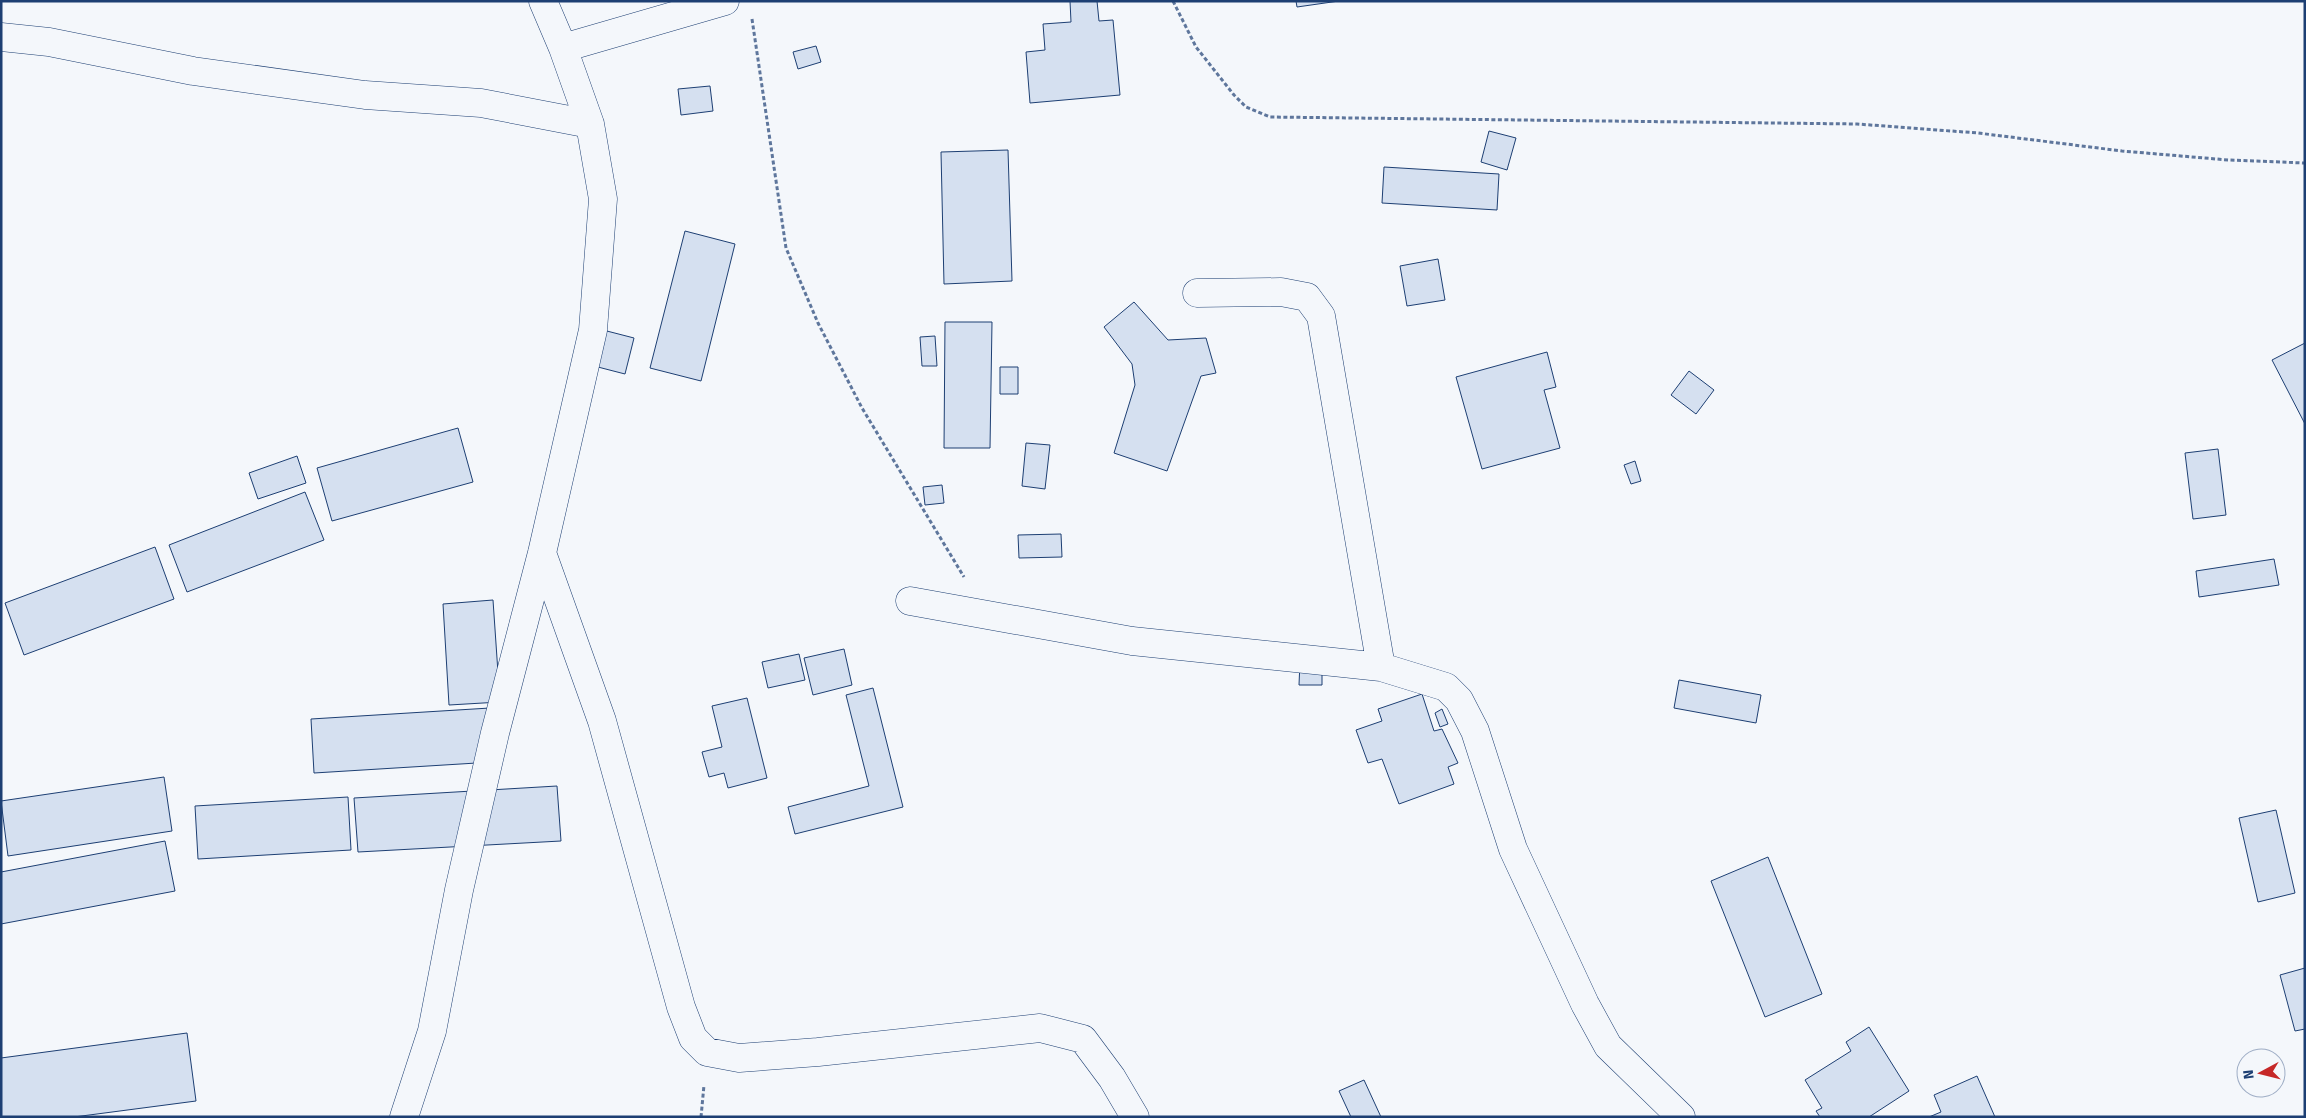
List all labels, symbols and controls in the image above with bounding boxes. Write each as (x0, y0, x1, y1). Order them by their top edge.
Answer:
north arrow (2236, 1048, 2286, 1098)
text: N (2240, 1069, 2258, 1080)

